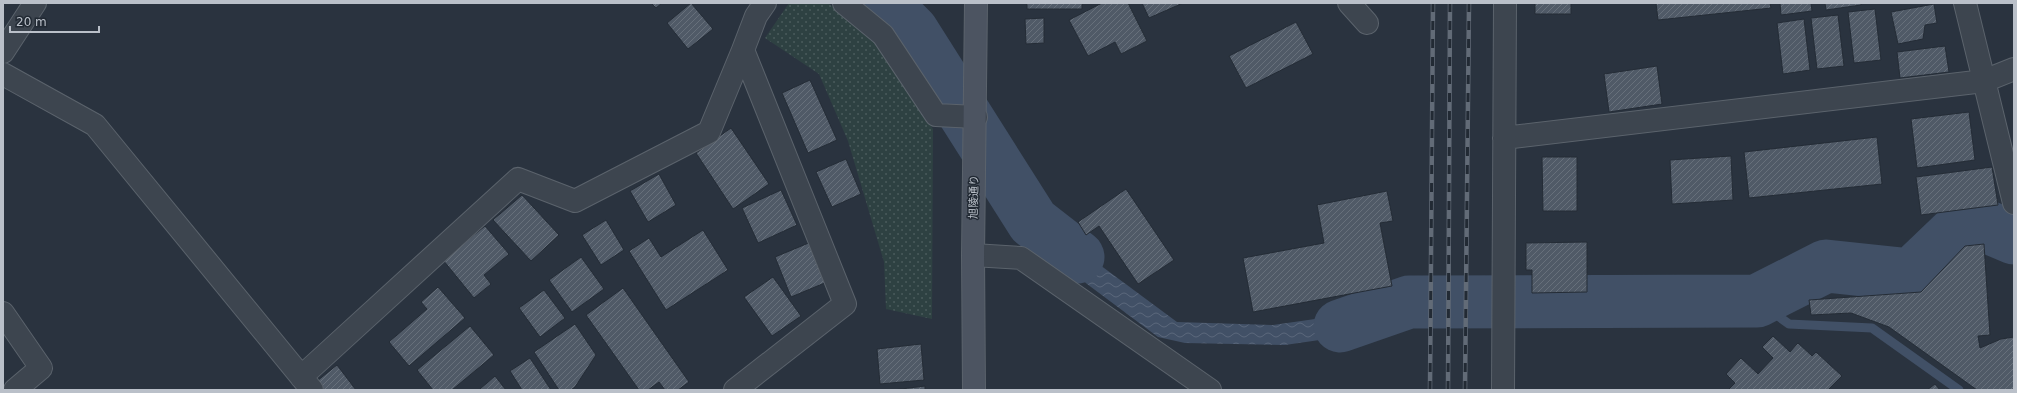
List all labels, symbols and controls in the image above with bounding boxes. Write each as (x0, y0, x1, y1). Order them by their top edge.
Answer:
scale bar (10, 8, 99, 34)
text: 20 m (16, 15, 47, 29)
street label: 旭陵通り (967, 175, 981, 219)

